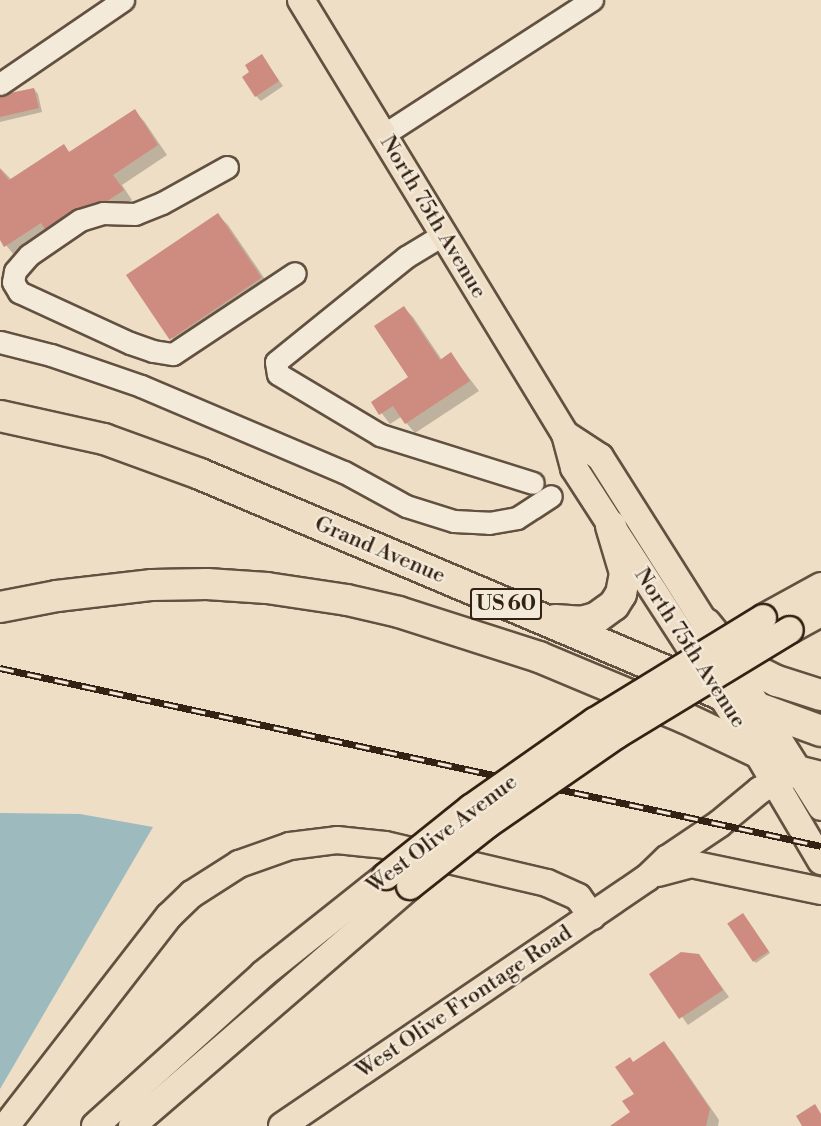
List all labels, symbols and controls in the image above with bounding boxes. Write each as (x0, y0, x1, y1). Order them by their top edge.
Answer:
street label: North 75th Avenue (374, 131, 492, 303)
street label: Grand Avenue (311, 511, 449, 589)
street label: North 75th Avenue (628, 563, 752, 733)
road number: US 60 (470, 586, 542, 622)
street label: West Olive Avenue (362, 769, 522, 899)
street label: West Olive Frontage Road (351, 920, 577, 1084)

